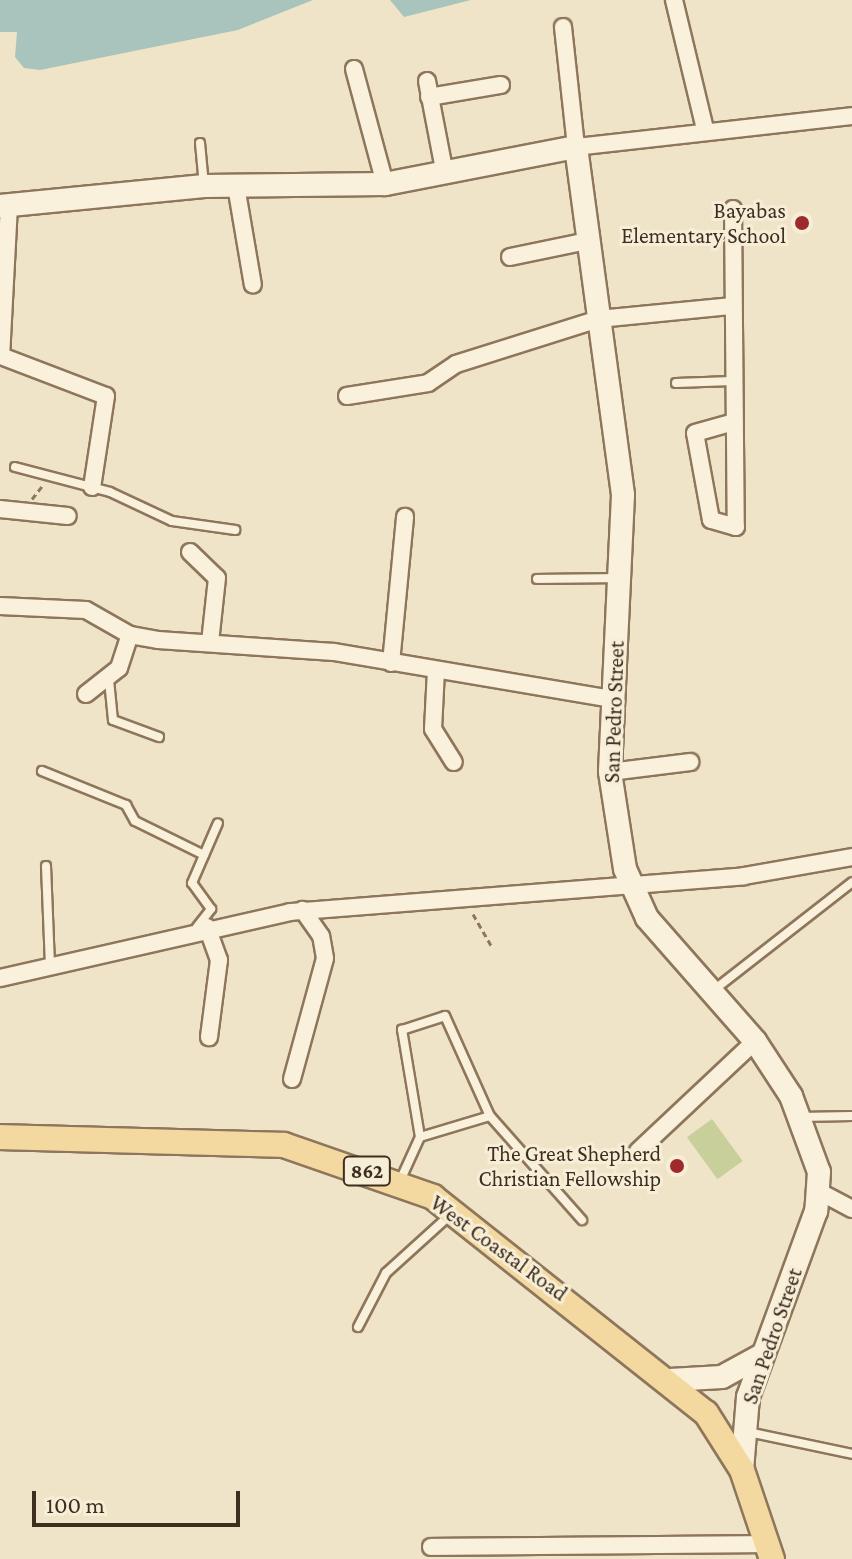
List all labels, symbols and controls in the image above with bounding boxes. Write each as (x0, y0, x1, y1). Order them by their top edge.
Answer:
place label: Bayabas Elementary School (621, 197, 786, 248)
marker: Bayabas Elementary School (793, 214, 811, 232)
street label: San Pedro Street (598, 640, 630, 784)
place label: The Great Shepherd Christian Fellowship (479, 1140, 661, 1192)
road number: 862 (341, 1155, 393, 1187)
marker: The Great Shepherd Christian Fellowship (668, 1157, 686, 1175)
street label: West Coastal Road (425, 1189, 573, 1307)
street label: San Pedro Street (736, 1264, 808, 1408)
scale bar (36, 1475, 244, 1525)
text: 100 m (46, 1491, 105, 1518)

